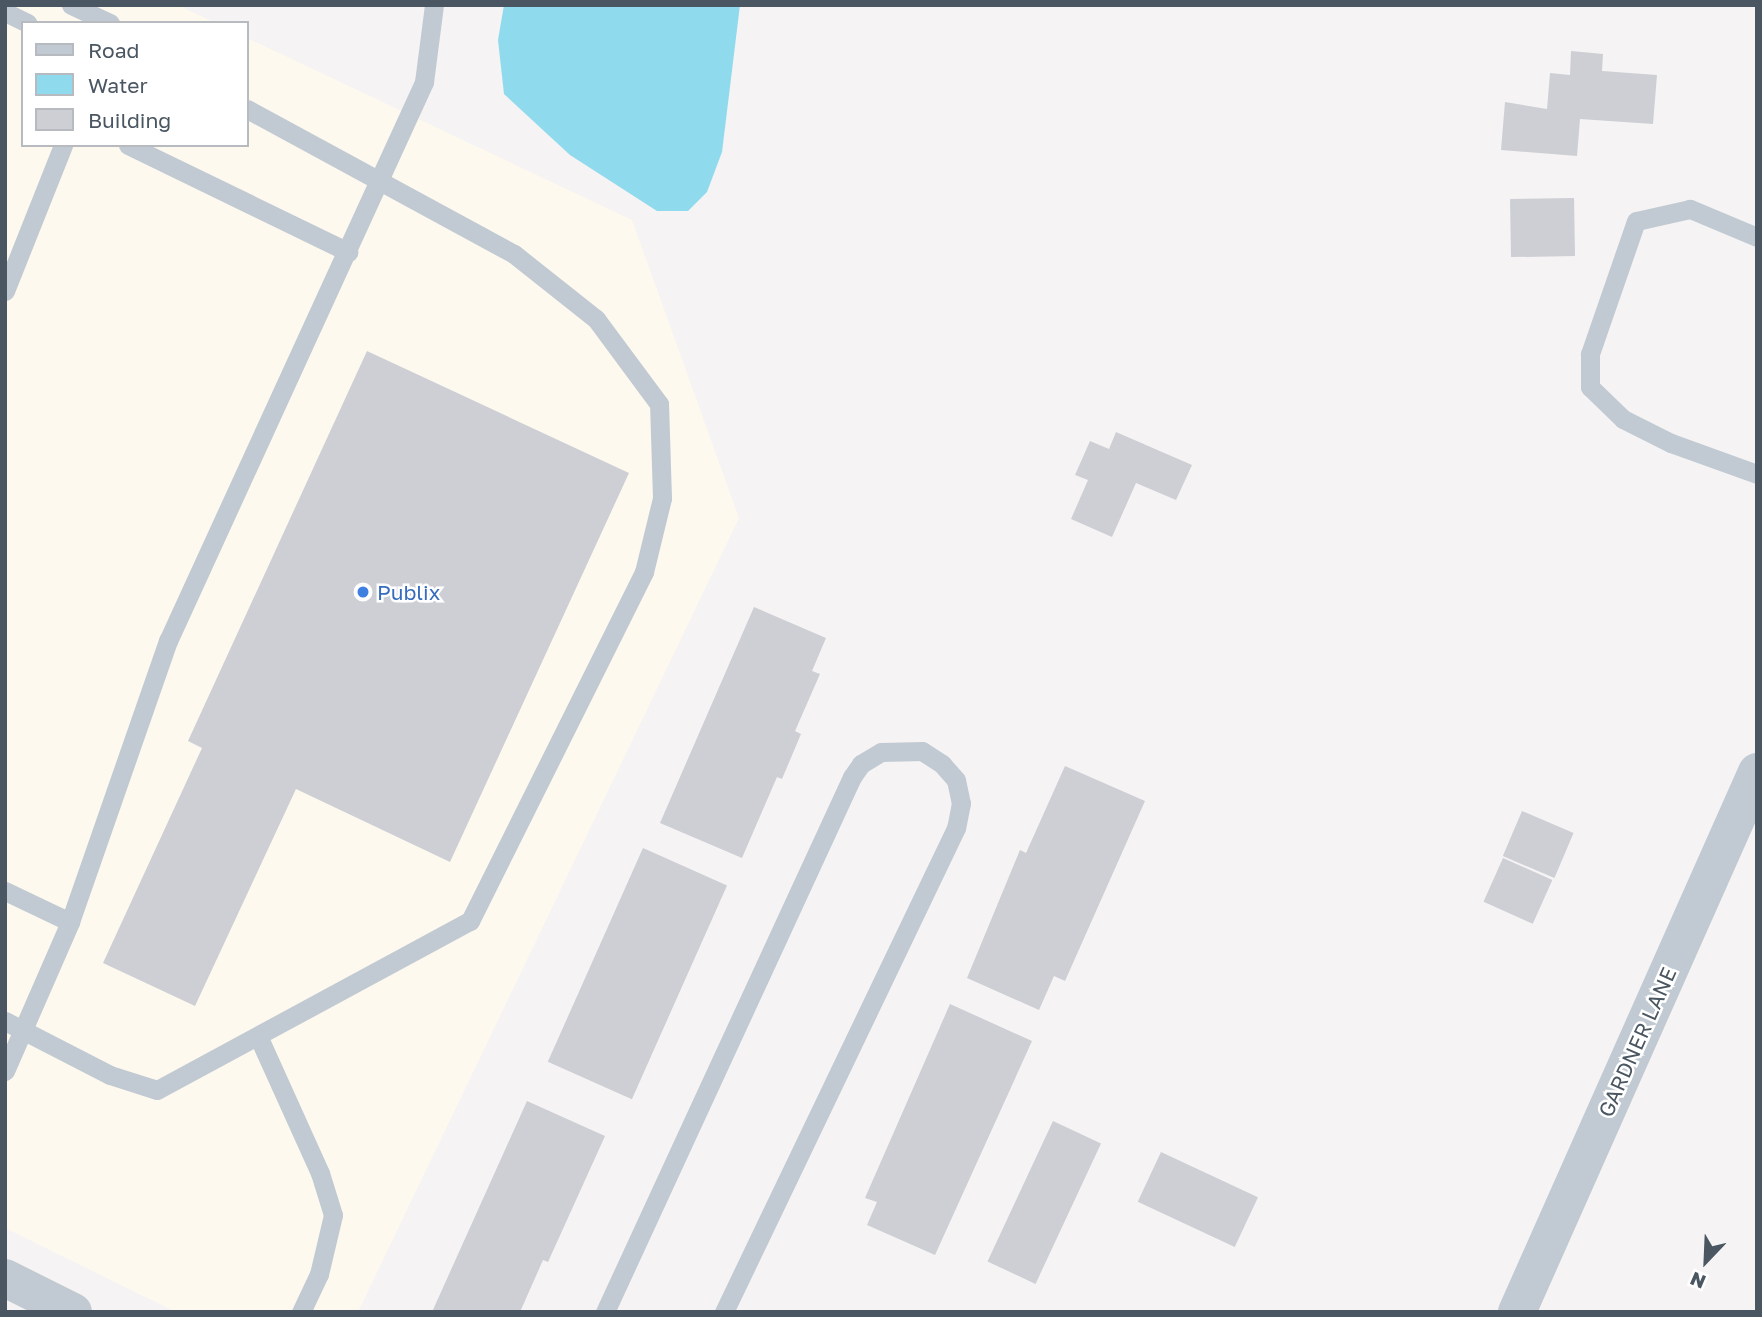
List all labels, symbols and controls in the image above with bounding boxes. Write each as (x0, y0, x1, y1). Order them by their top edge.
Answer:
legend (21, 21, 248, 147)
text: Road (88, 37, 139, 63)
text: Water (88, 72, 148, 98)
text: Building (88, 107, 171, 133)
place label: Publix (377, 579, 440, 605)
marker: Publix (355, 584, 371, 600)
street label: GARDNER LANE (1593, 963, 1681, 1121)
north arrow (1671, 1226, 1741, 1296)
text: N (1686, 1267, 1709, 1294)

